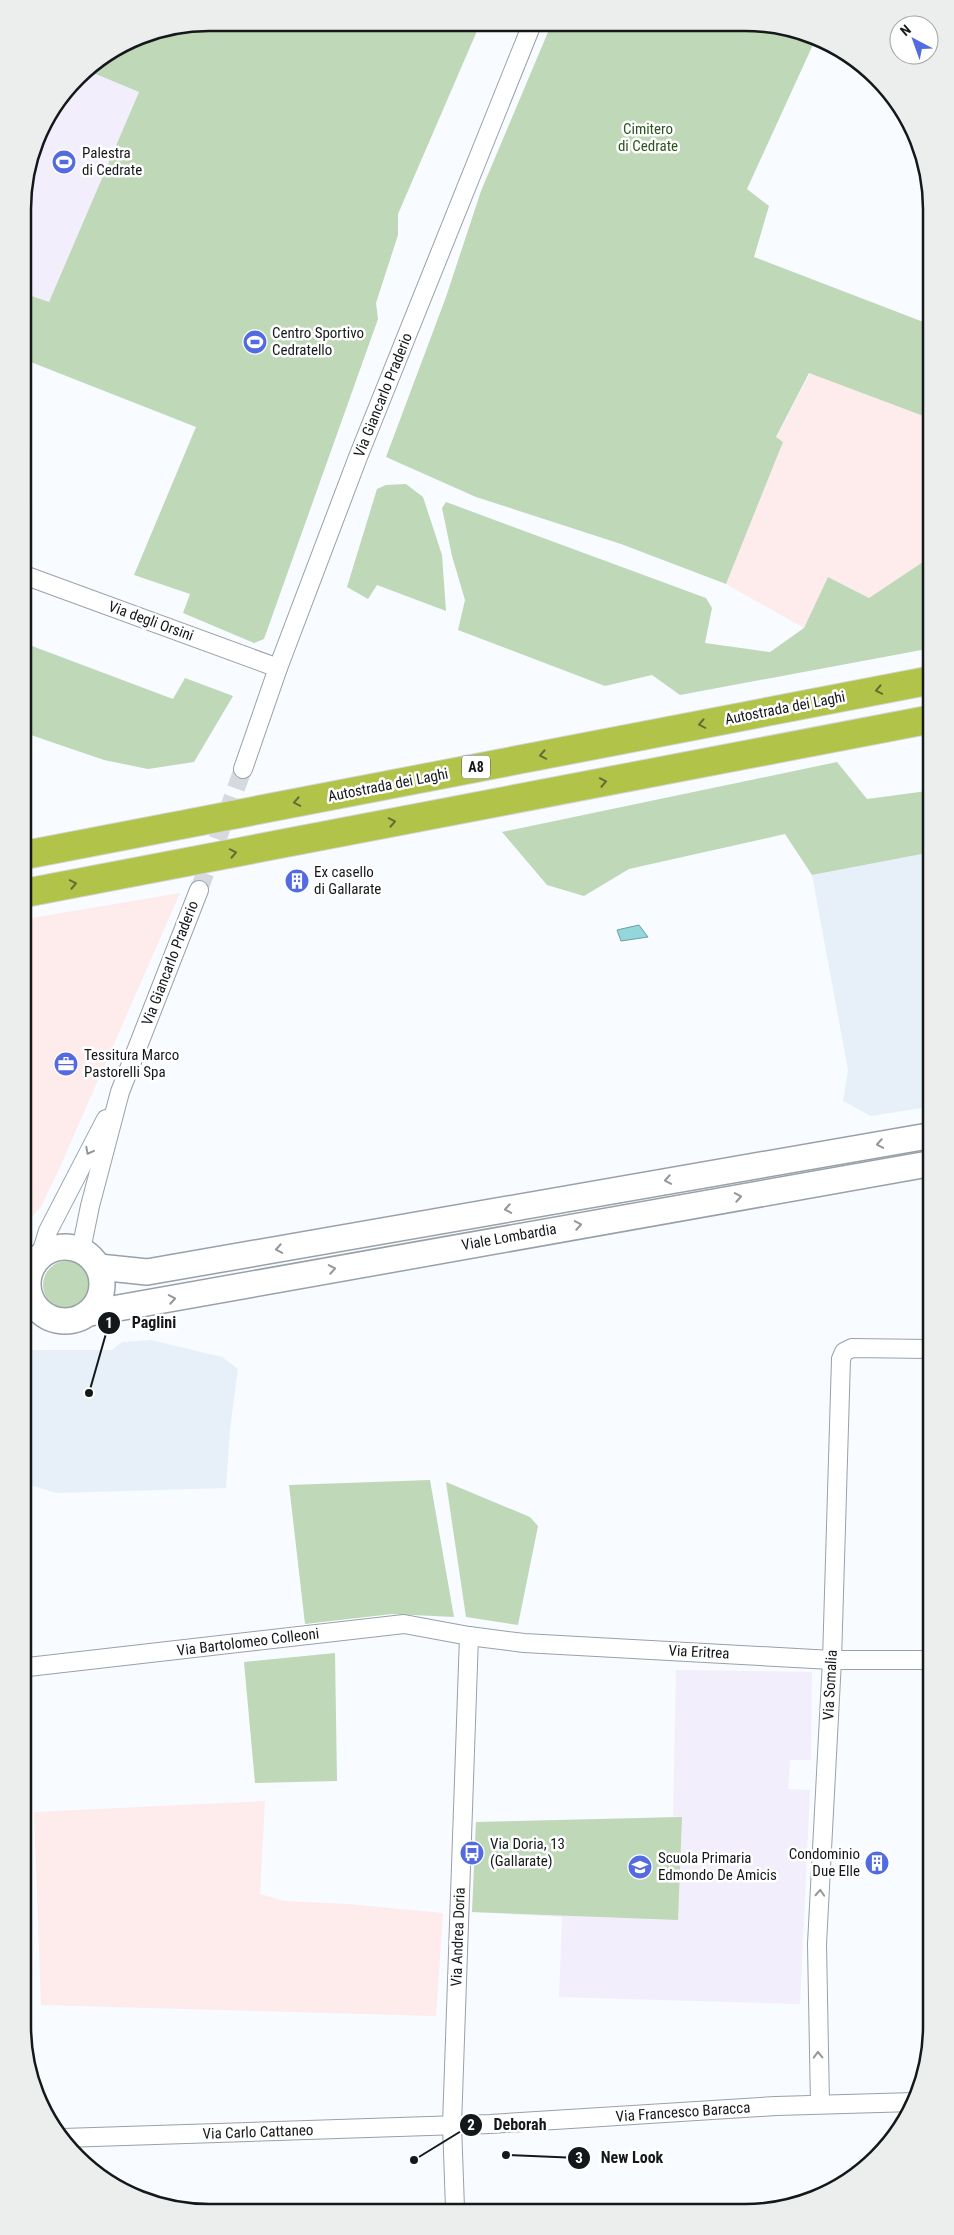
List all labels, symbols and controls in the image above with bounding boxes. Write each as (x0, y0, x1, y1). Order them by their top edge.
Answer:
north arrow (889, 15, 939, 65)
text: N (897, 21, 914, 39)
park label: Cimitero di Cedrate (618, 120, 678, 155)
place label: Palestra di Cedrate (82, 144, 142, 179)
sports icon: Palestra di Cedrate (51, 149, 77, 175)
place label: Centro Sportivo Cedratello (272, 324, 364, 359)
sports icon: Centro Sportivo Cedratello (242, 329, 268, 355)
street label: Via Giancarlo Praderio (350, 330, 416, 460)
street label: Via degli Orsini (106, 597, 196, 645)
one-way arrow (875, 684, 883, 694)
street label: Autostrada dei Laghi (723, 688, 847, 728)
one-way arrow (698, 718, 707, 728)
one-way arrow (538, 749, 547, 759)
road number: A8 (462, 756, 490, 779)
street label: Autostrada dei Laghi (326, 765, 450, 805)
one-way arrow (599, 777, 608, 788)
one-way arrow (293, 796, 302, 807)
one-way arrow (388, 818, 397, 828)
one-way arrow (228, 848, 237, 859)
place label: Ex casello di Gallarate (314, 863, 381, 898)
building icon: Ex casello di Gallarate (284, 868, 310, 894)
one-way arrow (69, 879, 77, 889)
street label: Via Giancarlo Praderio (138, 898, 202, 1028)
place label: Tessitura Marco Pastorelli Spa (84, 1046, 179, 1081)
office icon: Tessitura Marco Pastorelli Spa (53, 1051, 79, 1077)
one-way arrow (876, 1139, 885, 1149)
one-way arrow (85, 1146, 95, 1155)
one-way arrow (664, 1175, 673, 1185)
one-way arrow (734, 1192, 743, 1203)
one-way arrow (504, 1203, 513, 1213)
street label: Viale Lombardia (460, 1220, 558, 1254)
one-way arrow (574, 1221, 583, 1231)
one-way arrow (275, 1243, 284, 1254)
one-way arrow (328, 1265, 337, 1275)
one-way arrow (168, 1294, 177, 1304)
callout: Paglini (97, 1307, 186, 1338)
text: Paglini (132, 1313, 176, 1332)
text: 1 (105, 1314, 113, 1332)
street label: Via Bartolomeo Colleoni (176, 1624, 320, 1660)
street label: Via Eritrea (668, 1641, 730, 1663)
street label: Via Somalia (819, 1649, 841, 1721)
place label: Via Doria, 13 (Gallarate) (490, 1835, 565, 1870)
bus stop icon: Via Doria, 13 (Gallarate) (459, 1840, 485, 1866)
place label: Condominio Due Elle (789, 1845, 860, 1880)
place label: Scuola Primaria Edmondo De Amicis (658, 1849, 777, 1884)
building icon: Condominio Due Elle (864, 1850, 890, 1876)
school or university icon: Scuola Primaria Edmondo De Amicis (627, 1854, 653, 1880)
street label: Via Andrea Doria (447, 1887, 469, 1987)
one-way arrow (814, 1889, 825, 1897)
one-way arrow (813, 2051, 823, 2059)
street label: Via Francesco Baracca (615, 2098, 751, 2126)
callout: Deborah (459, 2109, 557, 2140)
text: Deborah (493, 2115, 547, 2134)
text: 2 (467, 2116, 475, 2134)
street label: Via Carlo Cattaneo (202, 2121, 314, 2143)
callout: New Look (566, 2142, 674, 2173)
text: New Look (601, 2148, 664, 2167)
text: 3 (575, 2149, 583, 2167)

